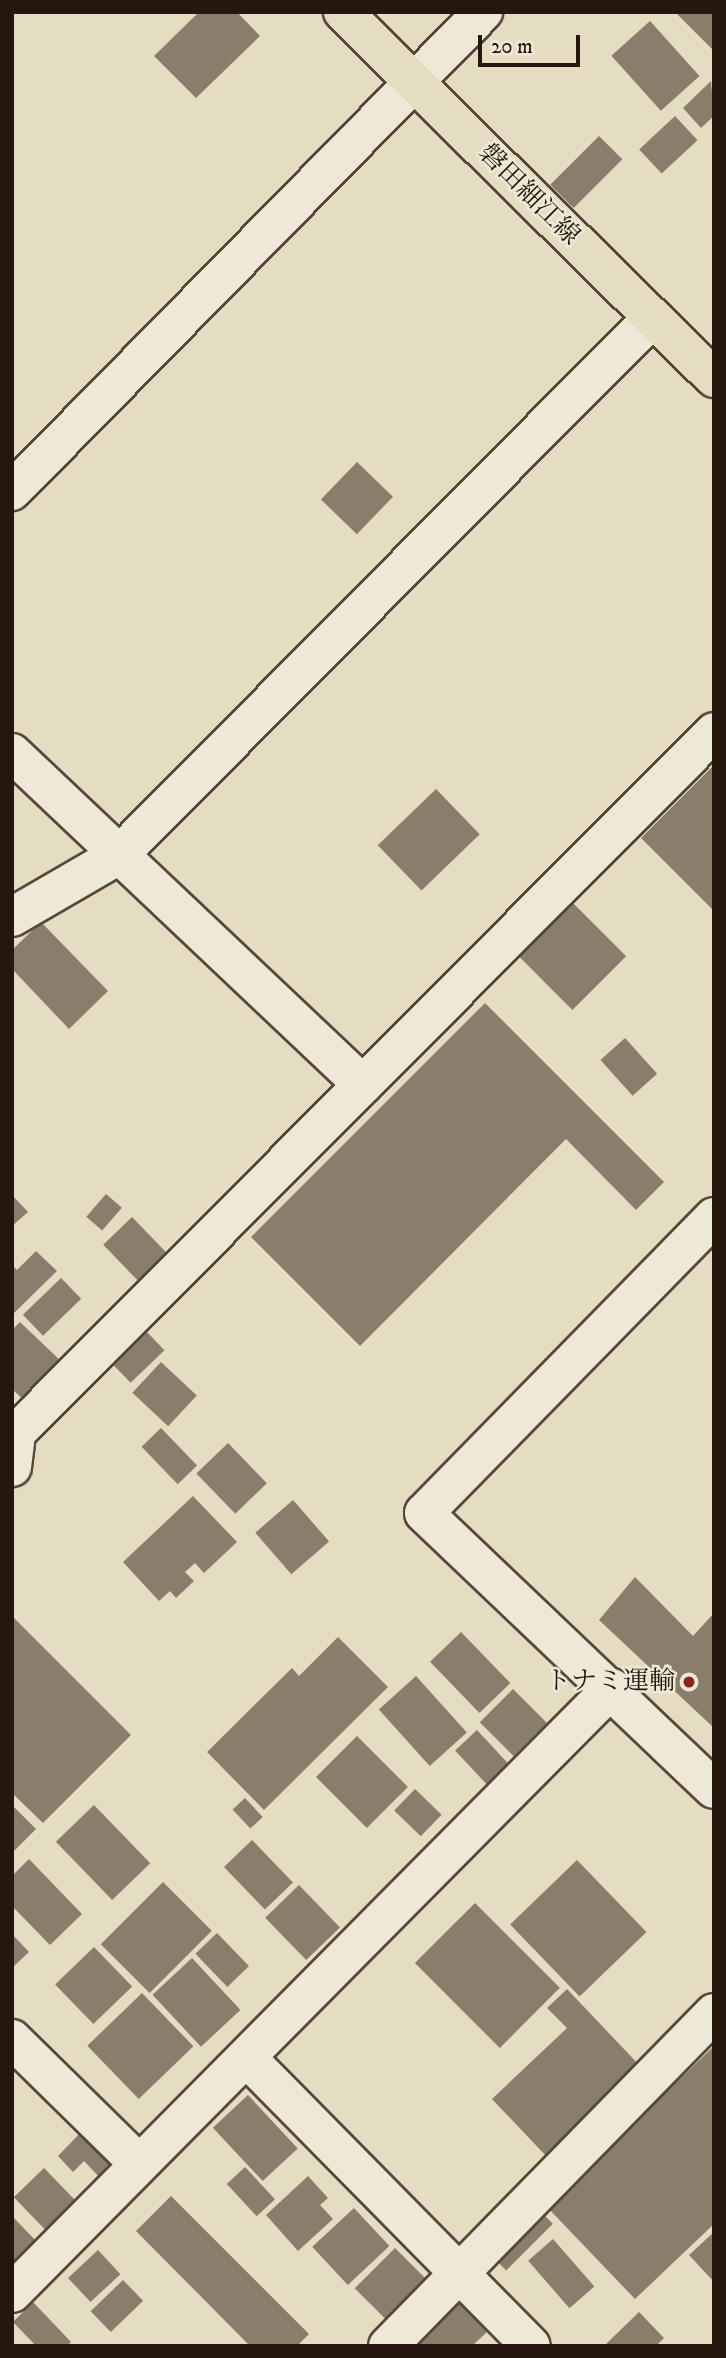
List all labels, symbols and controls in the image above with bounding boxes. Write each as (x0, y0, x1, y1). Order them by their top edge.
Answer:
scale bar (481, 21, 582, 65)
text: 20 m (491, 34, 533, 60)
street label: 磐田細江線 (472, 138, 586, 252)
place label: トナミ運輸 (545, 1666, 675, 1698)
marker: トナミ運輸 (681, 1674, 697, 1690)

